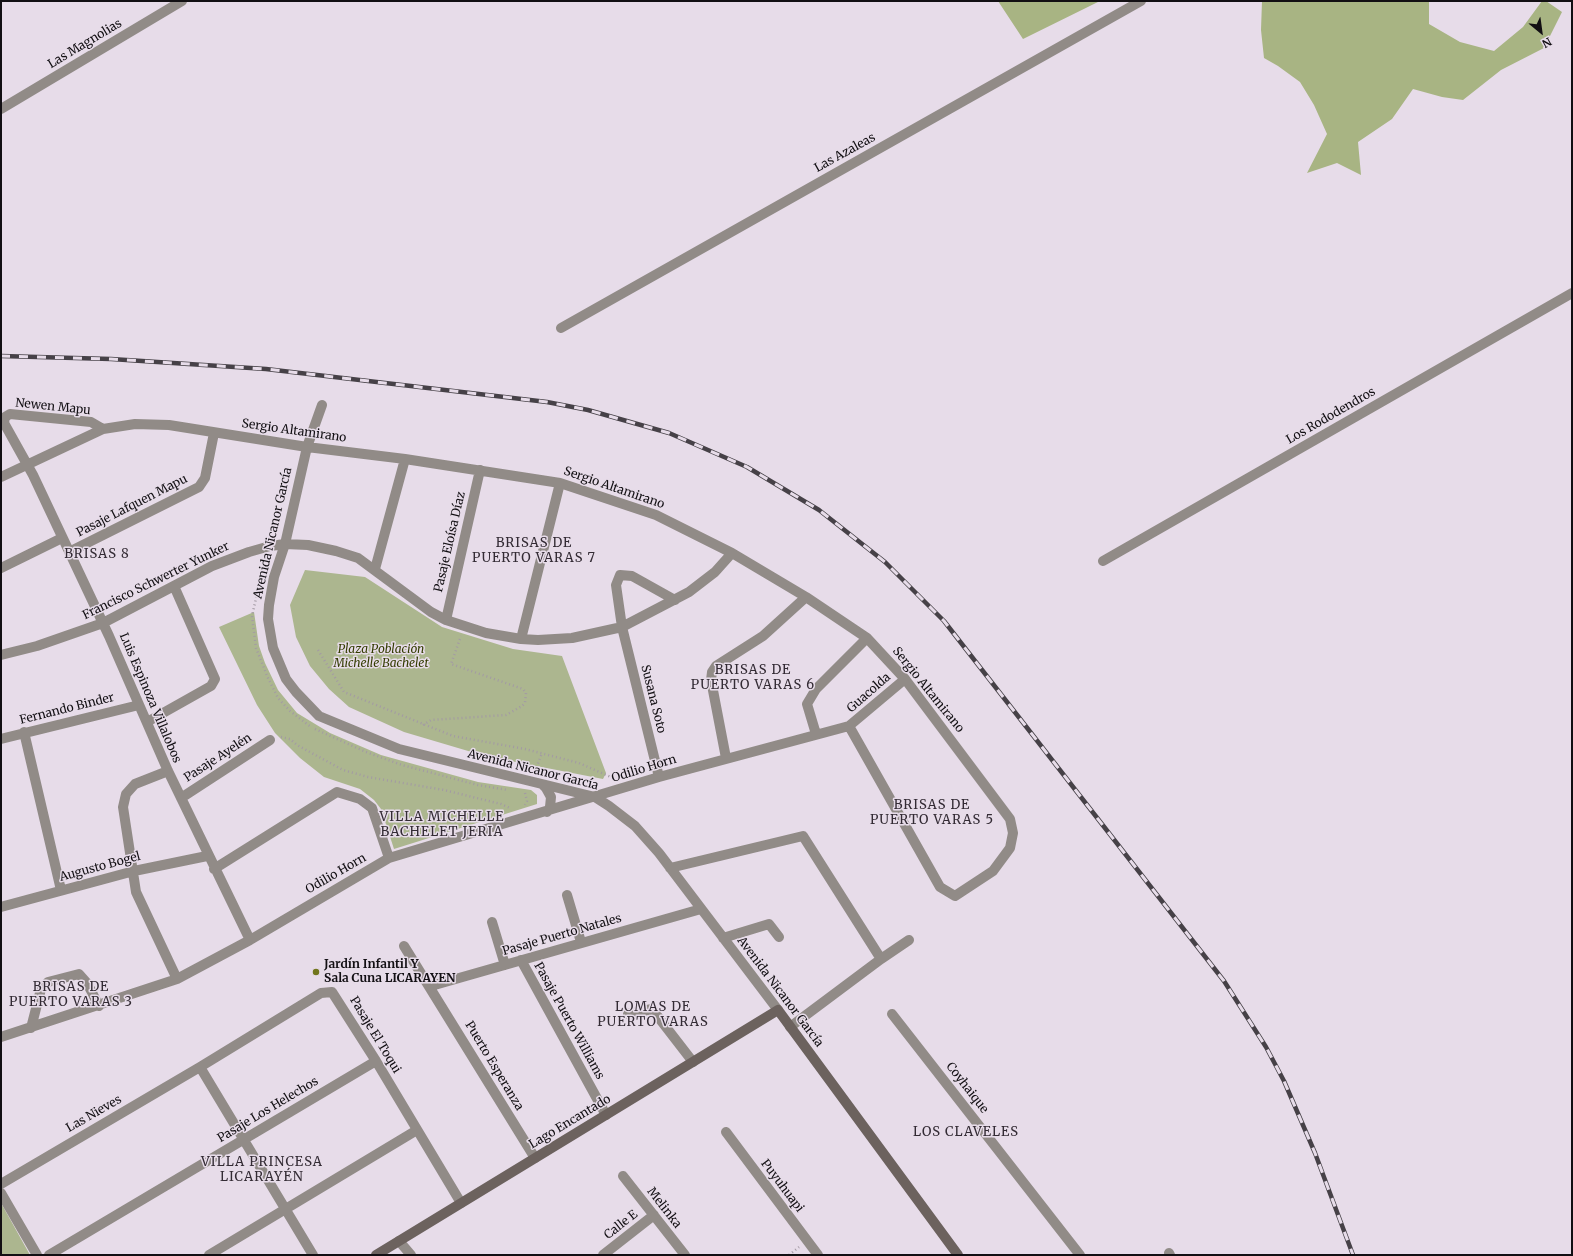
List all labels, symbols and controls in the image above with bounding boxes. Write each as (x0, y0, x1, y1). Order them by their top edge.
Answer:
north arrow (1521, 12, 1561, 52)
street label: Las Magnolias (45, 16, 125, 72)
text: N (1540, 34, 1554, 51)
street label: Las Azaleas (812, 130, 878, 176)
street label: Los Rododendros (1284, 385, 1378, 447)
street label: Newen Mapu (15, 396, 91, 418)
street label: Sergio Altamirano (241, 417, 347, 445)
street label: Sergio Altamirano (562, 464, 666, 512)
street label: Avenida Nicanor García (251, 466, 295, 600)
street label: Pasaje Lafquen Mapu (74, 472, 190, 540)
street label: Pasaje Eloísa Díaz (431, 490, 469, 594)
district label: BRISAS DE PUERTO VARAS 7 (472, 535, 596, 566)
street label: Francisco Schwerter Yunker (80, 539, 232, 623)
district label: BRISAS 8 (64, 546, 130, 562)
street label: Luis Espinoza Villalobos (116, 631, 184, 765)
park label: Plaza Población Michelle Bachelet (333, 643, 429, 671)
street label: Sergio Altamirano (889, 644, 967, 736)
district label: BRISAS DE PUERTO VARAS 6 (691, 662, 815, 693)
street label: Susana Soto (638, 663, 668, 735)
street label: Guacolda (844, 670, 894, 716)
street label: Fernando Binder (18, 690, 116, 728)
street label: Pasaje Ayelén (181, 731, 255, 785)
street label: Avenida Nicanor García (466, 747, 600, 793)
street label: Odilio Horn (610, 752, 678, 786)
district label: BRISAS DE PUERTO VARAS 5 (870, 797, 994, 828)
district label: VILLA MICHELLE BACHELET JERIA (380, 809, 504, 840)
street label: Augusto Bogel (58, 849, 142, 885)
street label: Odilio Horn (303, 851, 369, 897)
street label: Pasaje Puerto Natales (501, 911, 623, 959)
street label: Avenida Nicanor García (734, 934, 826, 1050)
place label: Jardín Infantil Y Sala Cuna LICARAYEN (324, 958, 456, 986)
street label: Pasaje Puerto Williams (531, 960, 607, 1082)
marker: Jardín Infantil Y Sala Cuna LICARAYEN (311, 967, 321, 977)
district label: BRISAS DE PUERTO VARAS 3 (9, 979, 133, 1010)
street label: Pasaje El Toqui (346, 994, 404, 1076)
district label: LOMAS DE PUERTO VARAS (597, 999, 709, 1030)
street label: Puerto Esperanza (462, 1019, 526, 1113)
street label: Coyhaique (943, 1060, 991, 1116)
street label: Pasaje Los Helechos (215, 1074, 321, 1146)
street label: Las Nieves (64, 1092, 124, 1136)
street label: Lago Encantado (527, 1092, 613, 1152)
district label: LOS CLAVELES (913, 1124, 1019, 1140)
district label: VILLA PRINCESA LICARAYÉN (201, 1154, 323, 1185)
street label: Puyuhuapi (758, 1157, 806, 1215)
street label: Melinka (644, 1185, 684, 1231)
street label: Calle E (601, 1207, 641, 1243)

